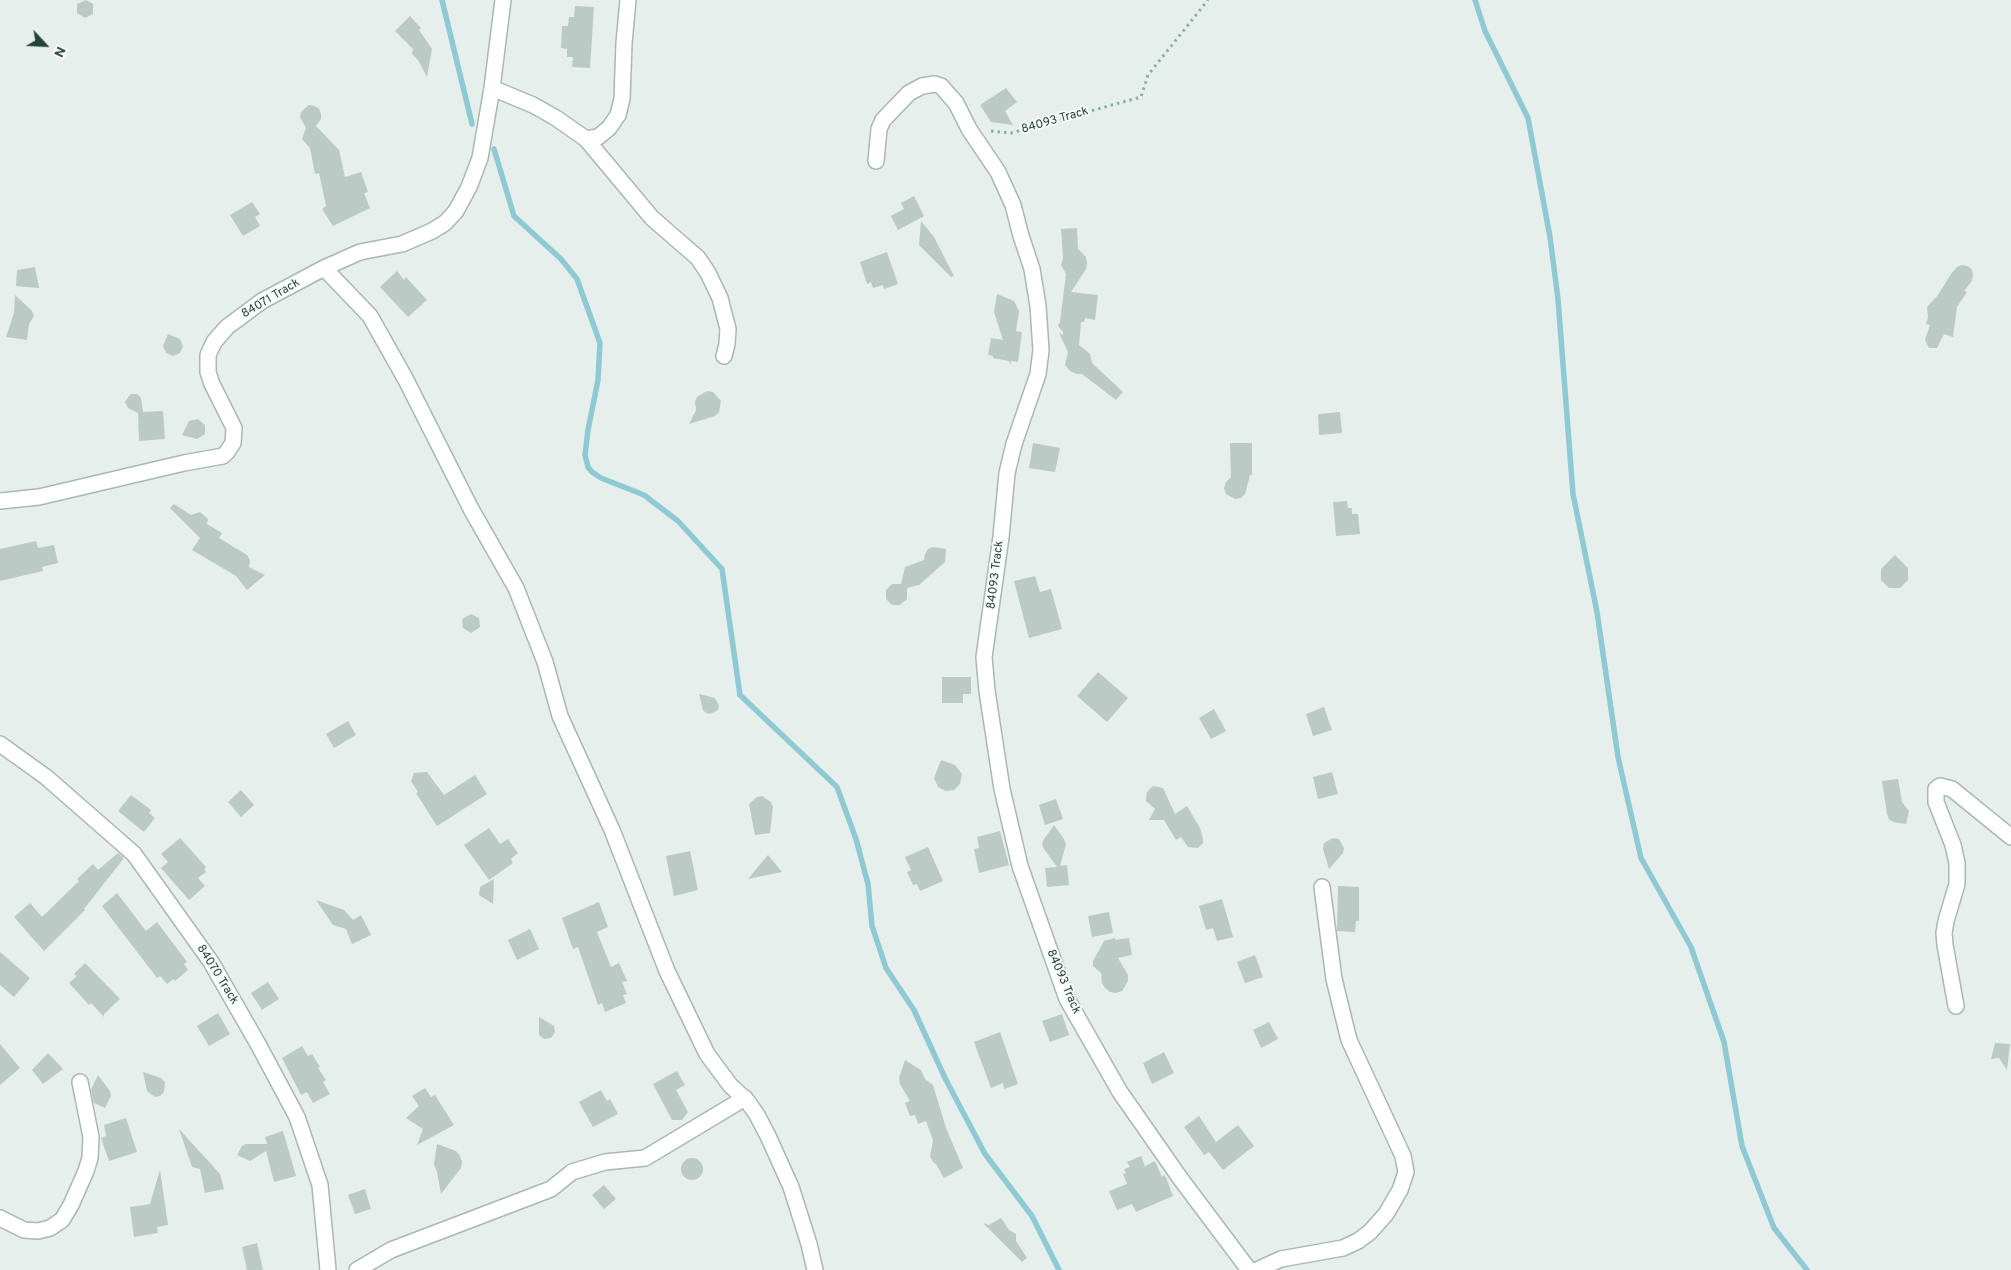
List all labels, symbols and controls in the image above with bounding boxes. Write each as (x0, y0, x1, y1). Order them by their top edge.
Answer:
north arrow (20, 20, 70, 70)
text: N (49, 43, 69, 60)
street label: 84093 Track (1020, 105, 1090, 137)
street label: 84071 Track (239, 276, 303, 322)
street label: 84093 Track (985, 540, 1007, 610)
street label: 84070 Track (193, 942, 241, 1008)
street label: 84093 Track (1043, 947, 1083, 1017)

